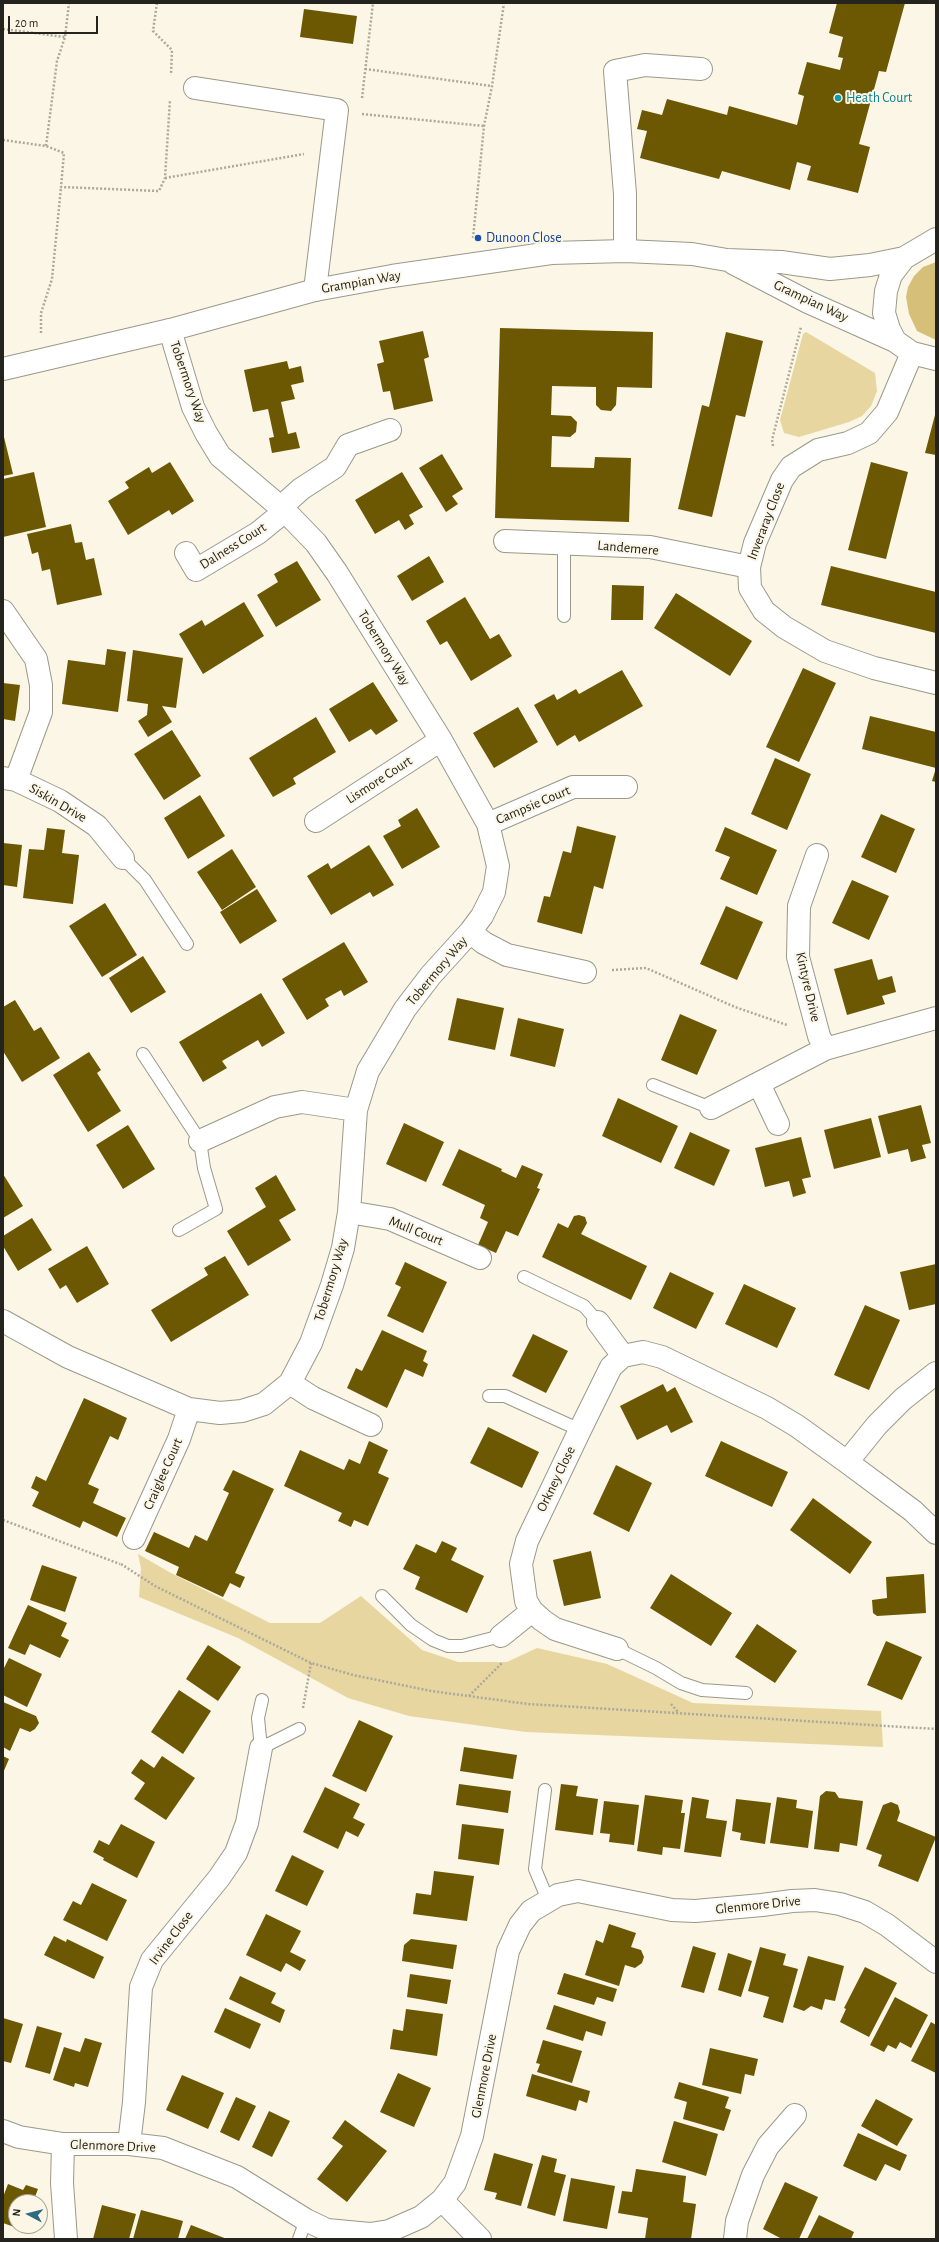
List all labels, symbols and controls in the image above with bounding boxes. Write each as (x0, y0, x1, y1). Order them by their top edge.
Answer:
scale bar (10, 8, 100, 34)
text: 20 m (15, 17, 38, 29)
place label: Heath Court (846, 90, 912, 106)
marker: Heath Court (833, 93, 843, 103)
place label: Dunoon Close (486, 230, 562, 246)
marker: Dunoon Close (473, 233, 483, 243)
street label: Grampian Way (320, 267, 402, 297)
street label: Grampian Way (771, 276, 851, 326)
street label: Tobermory Way (166, 339, 210, 425)
street label: Inveraray Close (744, 480, 788, 562)
street label: Dalness Court (197, 519, 269, 573)
street label: Landemere (597, 537, 659, 559)
street label: Tobermory Way (354, 607, 414, 689)
street label: Lismore Court (343, 752, 415, 808)
street label: Siskin Drive (26, 780, 90, 826)
street label: Campsie Court (493, 782, 573, 828)
street label: Tobermory Way (403, 933, 471, 1009)
street label: Kintyre Drive (792, 950, 824, 1024)
street label: Mull Court (386, 1213, 446, 1249)
street label: Tobermory Way (310, 1236, 352, 1324)
street label: Craiglee Court (140, 1436, 186, 1512)
street label: Orkney Close (533, 1443, 579, 1515)
street label: Glenmore Drive (715, 1892, 801, 1918)
street label: Irvine Close (145, 1908, 197, 1968)
street label: Glenmore Drive (468, 2032, 500, 2120)
street label: Glenmore Drive (70, 2136, 156, 2156)
north arrow (8, 2194, 48, 2234)
text: N (11, 2208, 23, 2217)

